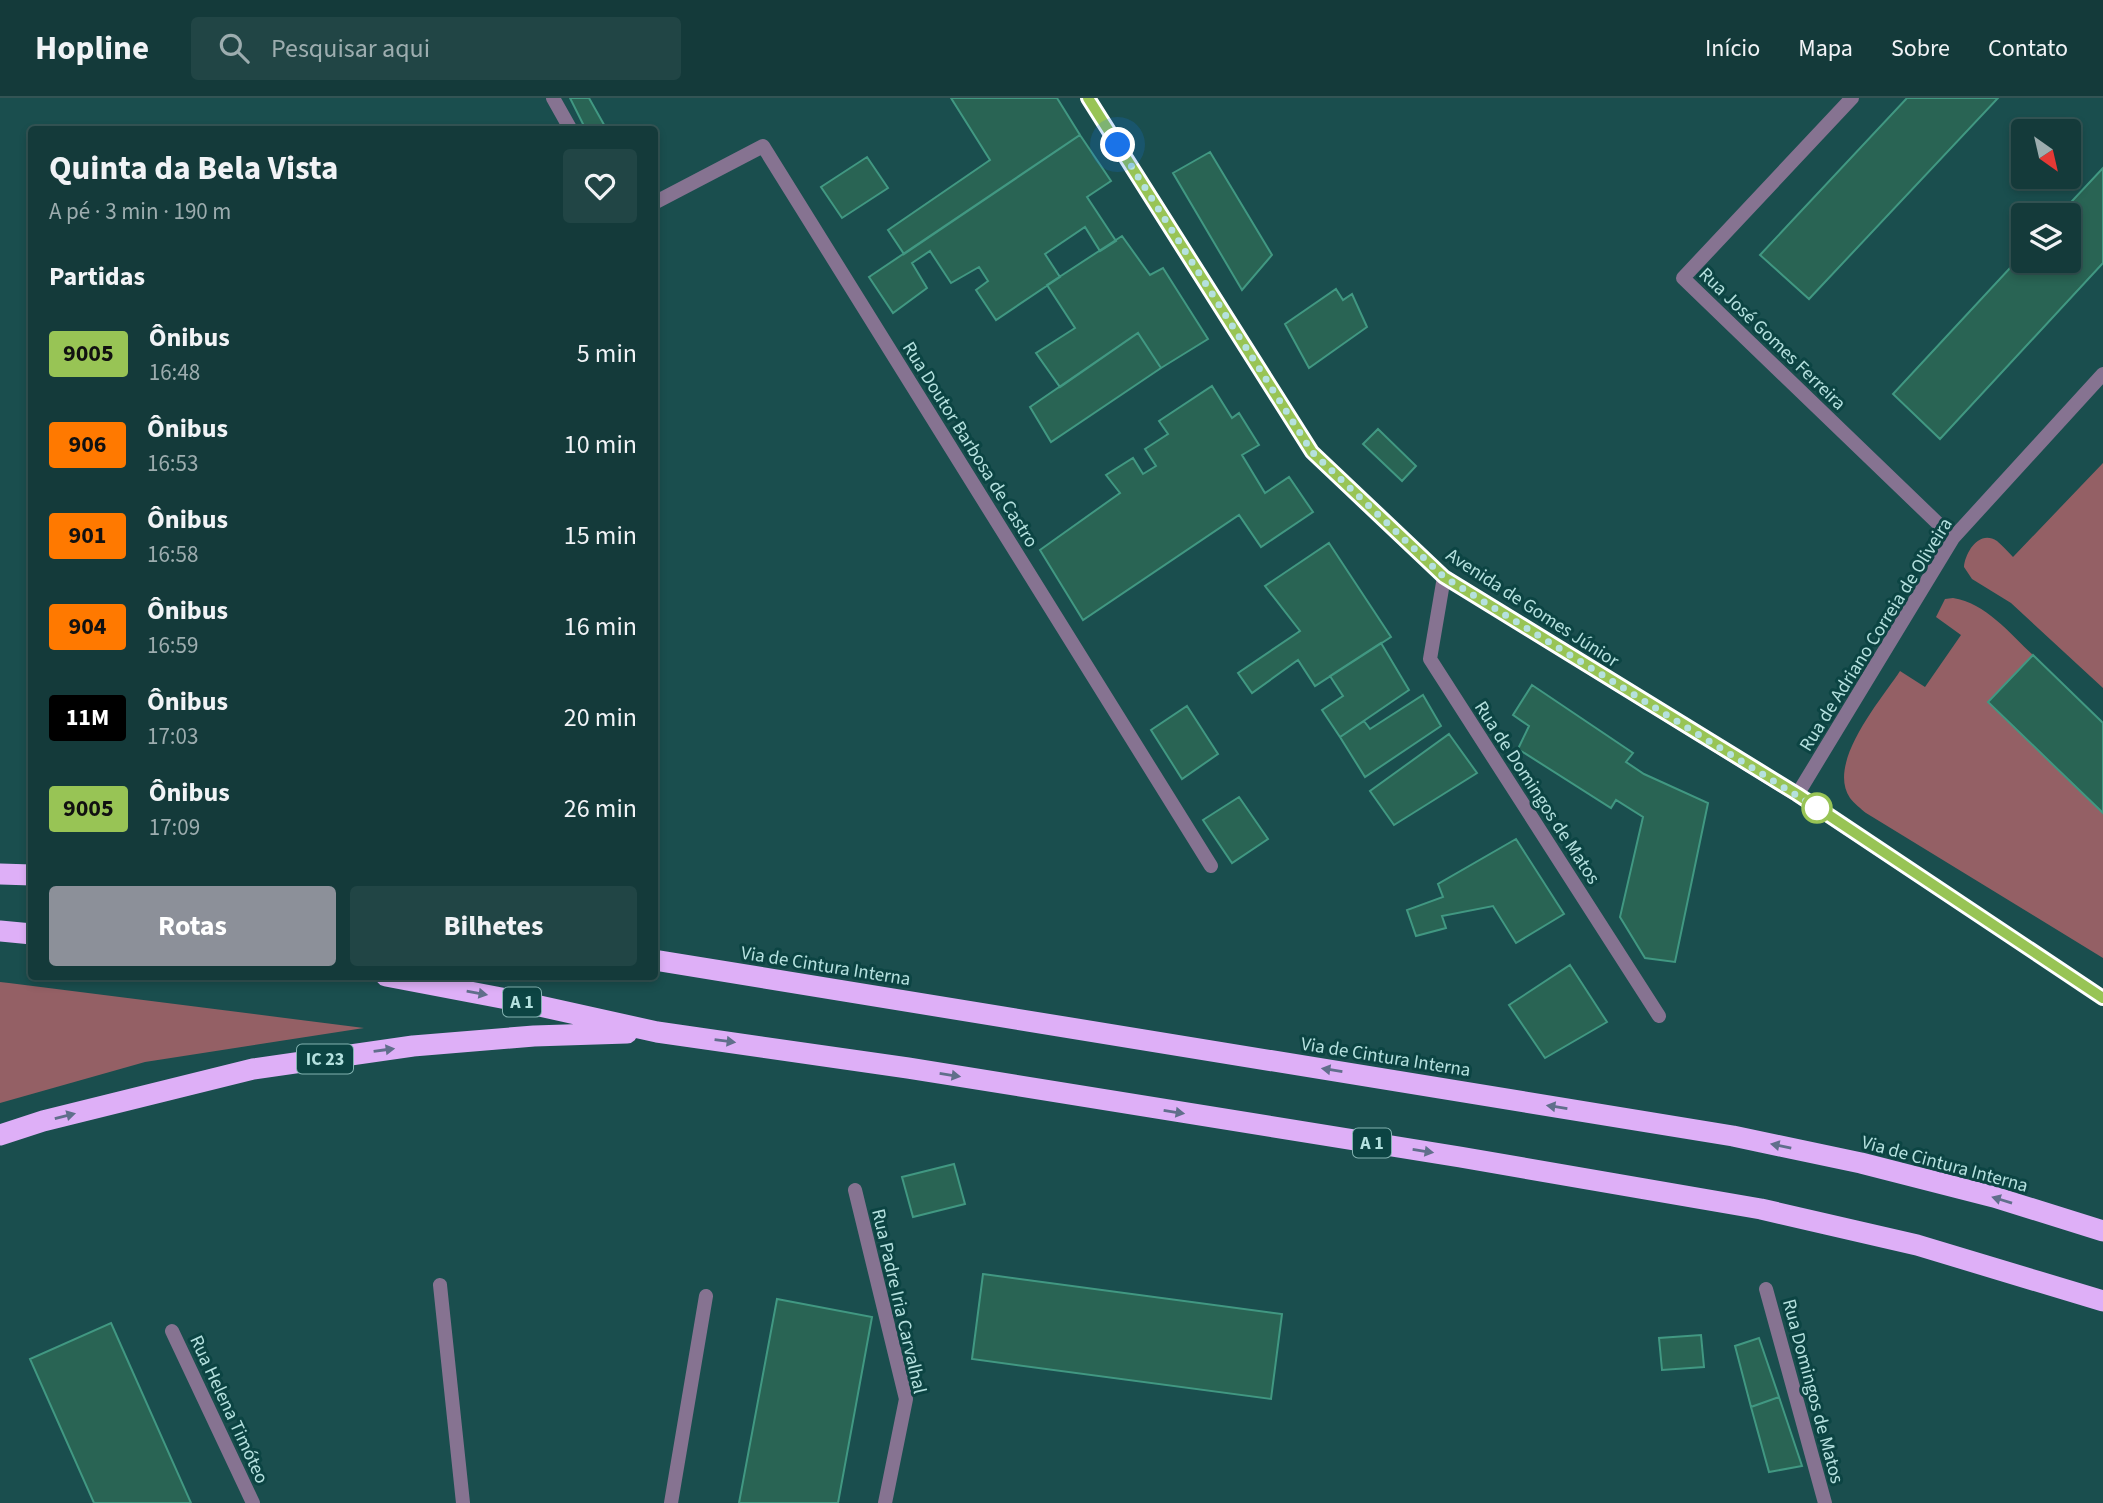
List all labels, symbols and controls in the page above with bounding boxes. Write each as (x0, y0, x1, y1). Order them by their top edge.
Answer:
search box (191, 17, 681, 80)
text: Hopline (35, 25, 149, 72)
icon: search (215, 29, 253, 67)
text: Pesquisar aqui (271, 30, 430, 67)
text: Início (1705, 31, 1760, 66)
text: Mapa (1798, 31, 1853, 66)
text: Sobre (1891, 31, 1950, 66)
text: Contato (1988, 31, 2068, 66)
north arrow (2011, 119, 2081, 189)
map controls (2011, 119, 2081, 273)
your location (1100, 127, 1135, 162)
text: Quinta da Bela Vista (49, 145, 338, 192)
button: heart (563, 149, 637, 223)
text: A pé · 3 min · 190 m (49, 195, 231, 228)
button: layers (2011, 203, 2081, 273)
text: Partidas (49, 258, 145, 295)
street label: Rua José Gomes Ferreira (1692, 262, 1852, 417)
text: Ônibus (149, 319, 230, 356)
text: 5 min (577, 335, 637, 372)
text: 9005 (63, 336, 114, 371)
street label: Rua Doutor Barbosa de Castro (895, 337, 1044, 553)
text: 16:48 (149, 356, 200, 389)
text: Ônibus (147, 410, 228, 447)
text: 10 min (564, 426, 637, 463)
text: 906 (68, 427, 107, 462)
text: 16:53 (147, 447, 198, 480)
text: Ônibus (147, 501, 228, 538)
street label: Rua de Adriano Correia de Oliveira (1793, 513, 1959, 757)
text: 15 min (564, 517, 637, 554)
text: 901 (68, 518, 107, 553)
text: 16:58 (147, 538, 198, 571)
street label: Avenida de Gomes Júnior (1440, 542, 1624, 675)
text: Ônibus (147, 592, 228, 629)
text: 16 min (564, 608, 637, 645)
text: 904 (68, 609, 107, 644)
text: 16:59 (147, 629, 198, 662)
text: Ônibus (147, 683, 228, 720)
street label: Rua de Domingos de Matos (1467, 696, 1606, 890)
text: 20 min (564, 699, 637, 736)
text: 11M (66, 700, 109, 735)
text: 17:03 (147, 720, 198, 753)
text: Ônibus (149, 774, 230, 811)
text: 26 min (564, 790, 637, 827)
text: 9005 (63, 791, 114, 826)
unlabelled marker (1802, 793, 1832, 823)
text: 17:09 (149, 811, 200, 844)
button: Rotas (49, 886, 336, 966)
button: Bilhetes (350, 886, 637, 966)
street label: Via de Cintura Interna (739, 940, 912, 993)
one-way arrow (466, 988, 488, 999)
road number: A 1 (503, 988, 541, 1016)
street label: Via de Cintura Interna (1299, 1031, 1472, 1084)
one-way arrow (714, 1036, 736, 1047)
road number: IC 23 (297, 1044, 353, 1074)
one-way arrow (373, 1045, 395, 1056)
one-way arrow (1321, 1064, 1343, 1075)
one-way arrow (939, 1070, 961, 1081)
one-way arrow (1546, 1101, 1568, 1112)
one-way arrow (1163, 1106, 1185, 1117)
one-way arrow (55, 1110, 77, 1121)
road number: A 1 (1353, 1128, 1391, 1158)
street label: Via de Cintura Interna (1858, 1129, 2031, 1200)
one-way arrow (1770, 1140, 1792, 1151)
one-way arrow (1412, 1146, 1434, 1157)
one-way arrow (1991, 1194, 2012, 1205)
street label: Rua Padre Iria Carvalhal (864, 1206, 933, 1397)
street label: Rua Domingos de Matos (1775, 1296, 1850, 1487)
street label: Rua Helena Timóteo (182, 1331, 275, 1488)

